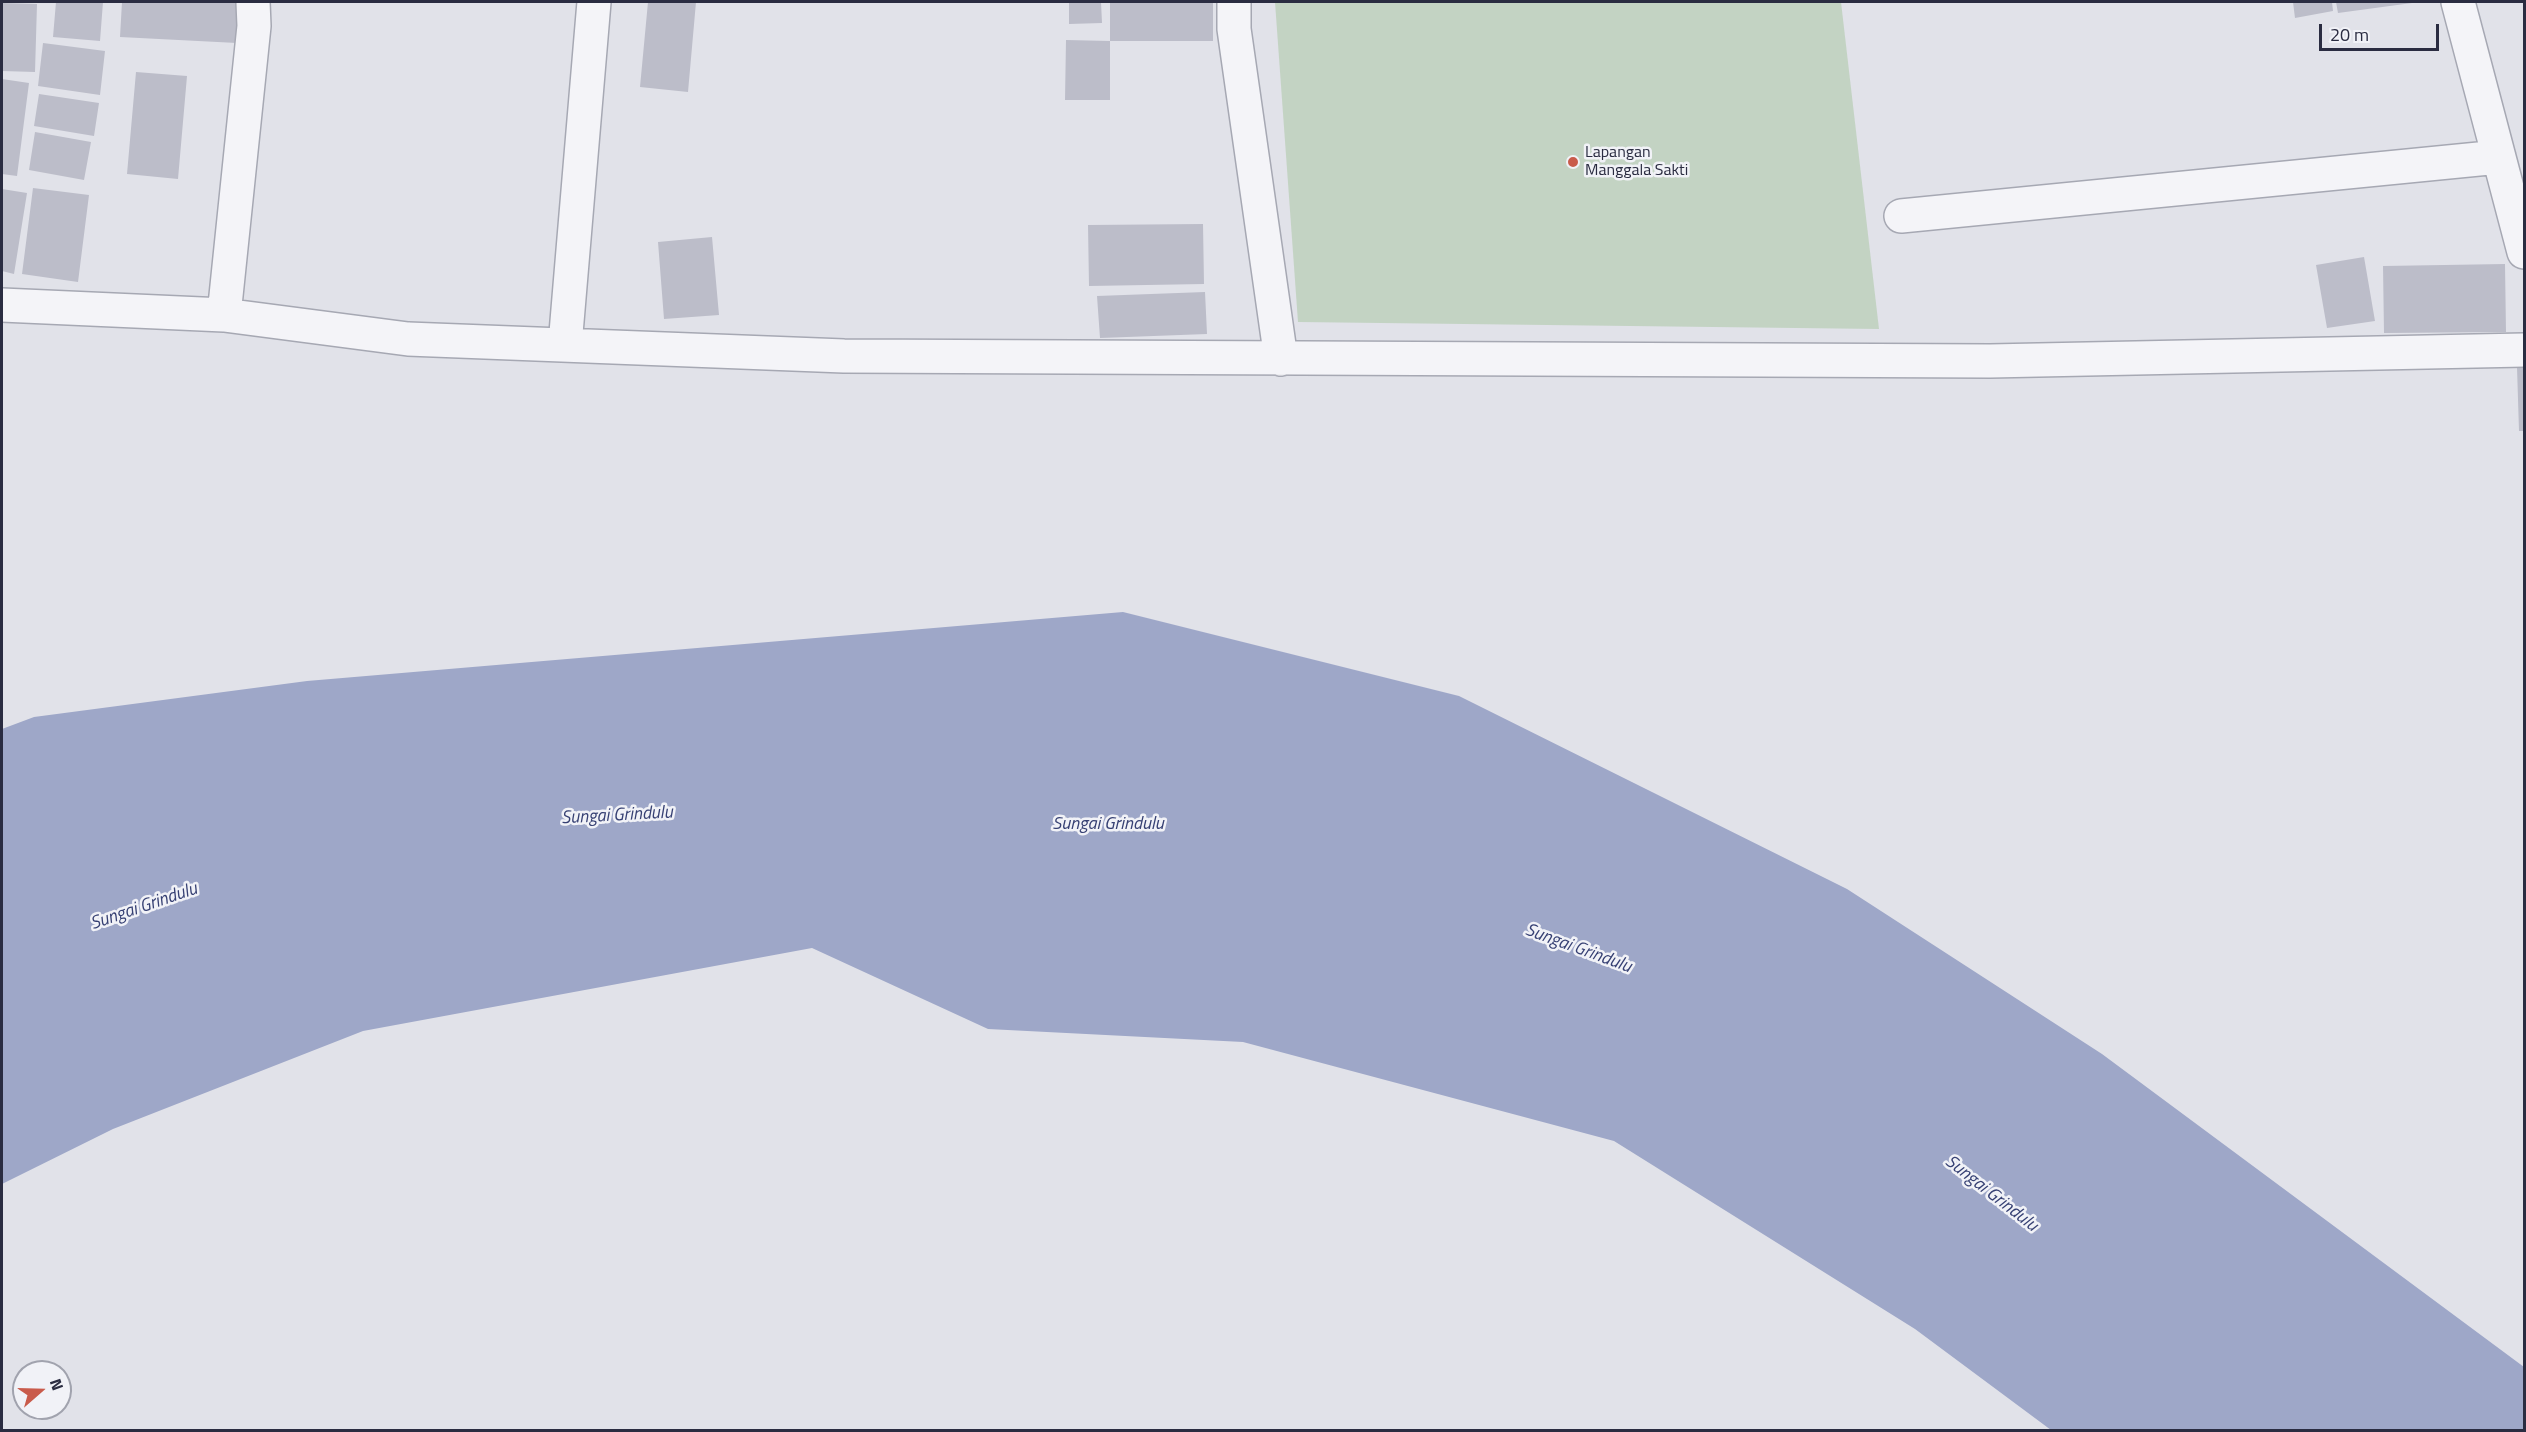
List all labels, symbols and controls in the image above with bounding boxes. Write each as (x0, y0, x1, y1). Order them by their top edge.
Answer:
scale bar (2322, 12, 2442, 50)
text: 20 m (2330, 21, 2369, 48)
place label: Lapangan Manggala Sakti (1585, 143, 1688, 181)
marker: Lapangan Manggala Sakti (1566, 155, 1580, 169)
water label: Sungai Grindulu (561, 802, 673, 830)
water label: Sungai Grindulu (1052, 814, 1164, 836)
water label: Sungai Grindulu (88, 879, 200, 935)
water label: Sungai Grindulu (1522, 920, 1634, 978)
water label: Sungai Grindulu (1940, 1151, 2042, 1237)
north arrow (12, 1360, 72, 1420)
text: N (44, 1375, 70, 1394)

